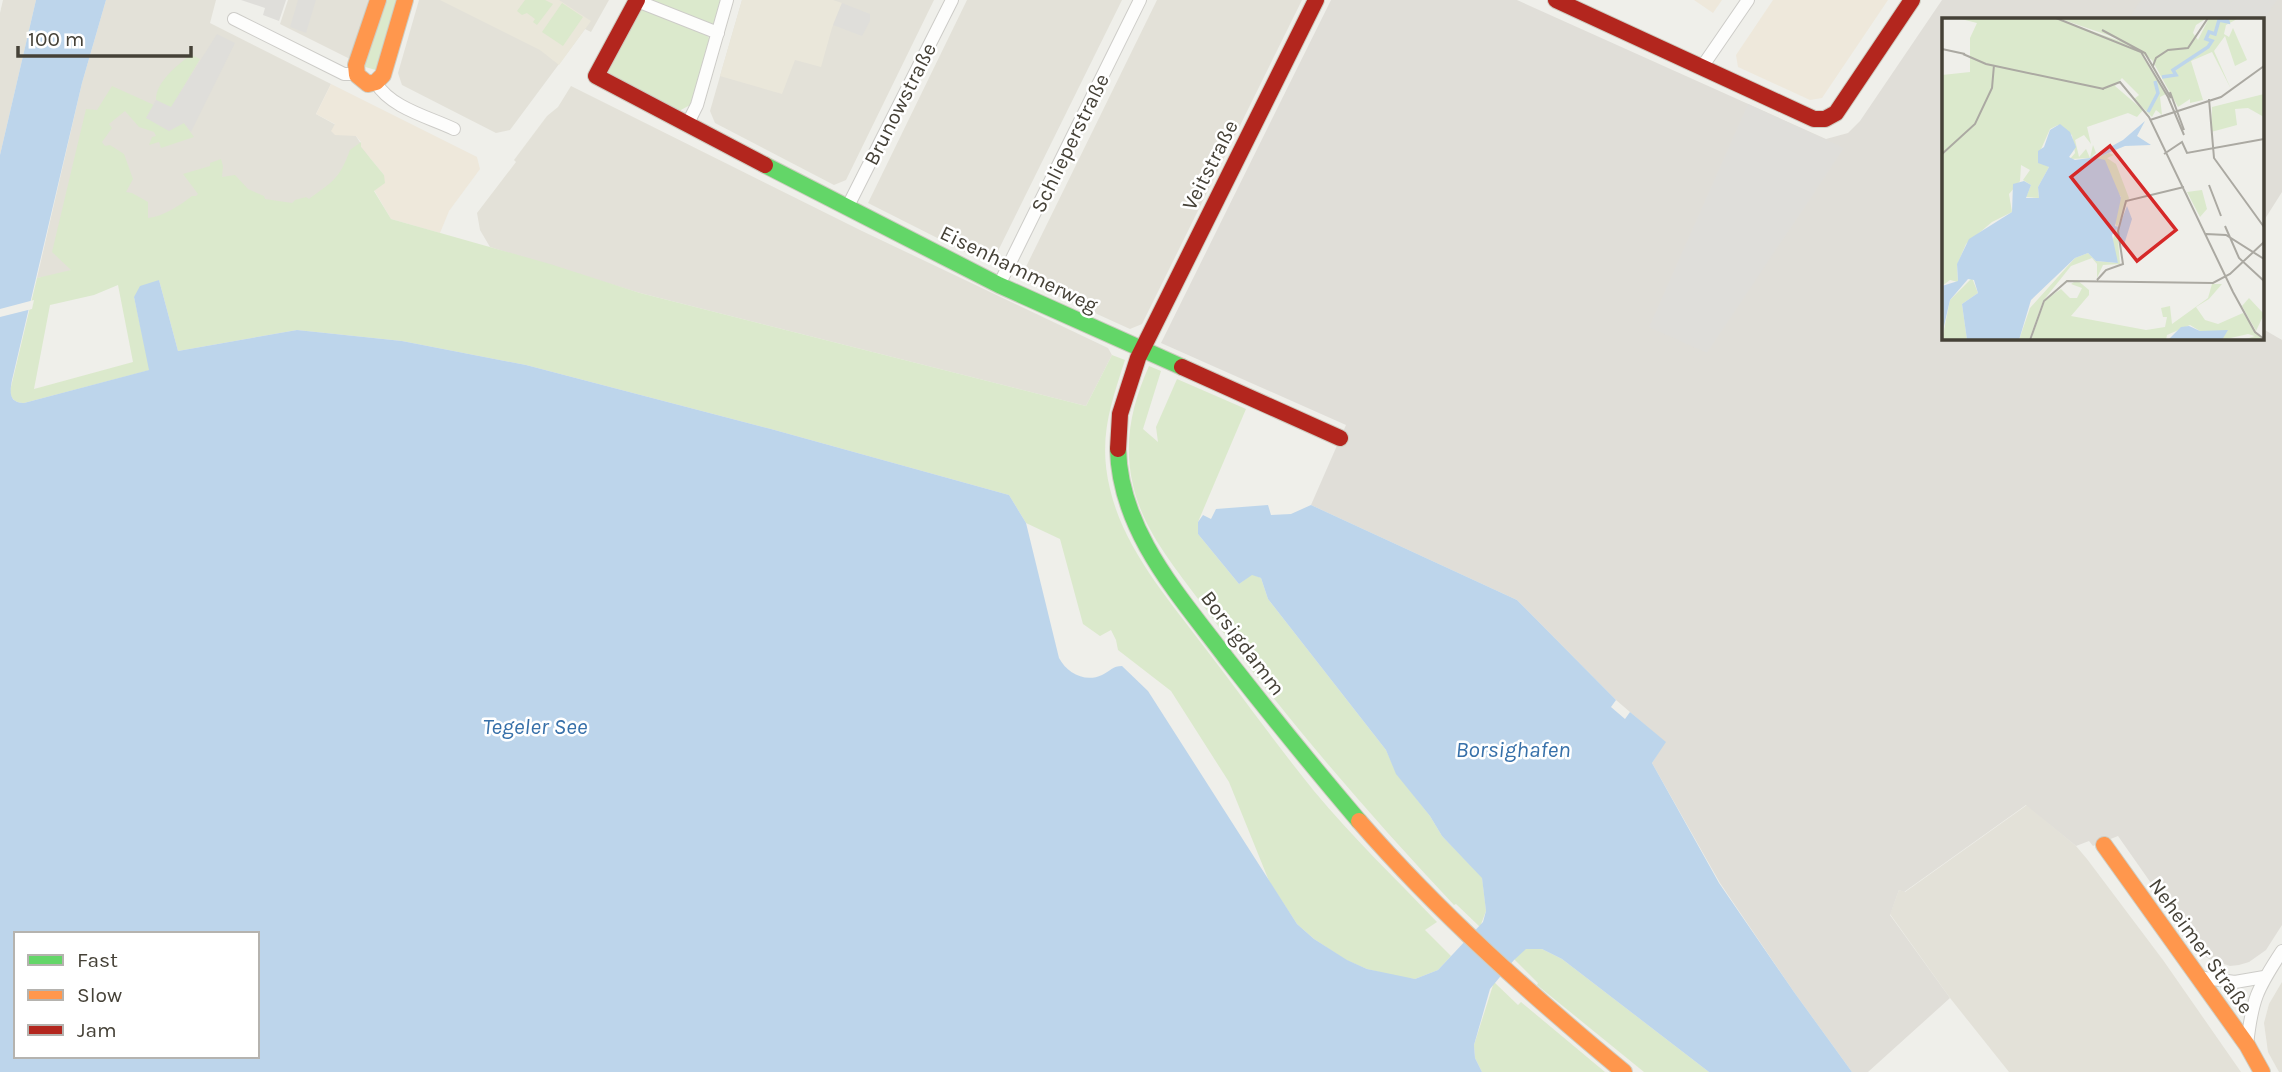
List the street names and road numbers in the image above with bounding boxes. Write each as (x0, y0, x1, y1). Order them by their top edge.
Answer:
street label: Brunowstraße (859, 39, 941, 169)
street label: Schlieperstraße (1026, 70, 1114, 216)
street label: Veitstraße (1177, 116, 1243, 214)
street label: Eisenhammerweg (936, 220, 1102, 318)
street label: Borsigdamm (1196, 586, 1290, 700)
street label: Neheimer Straße (2144, 874, 2258, 1018)

